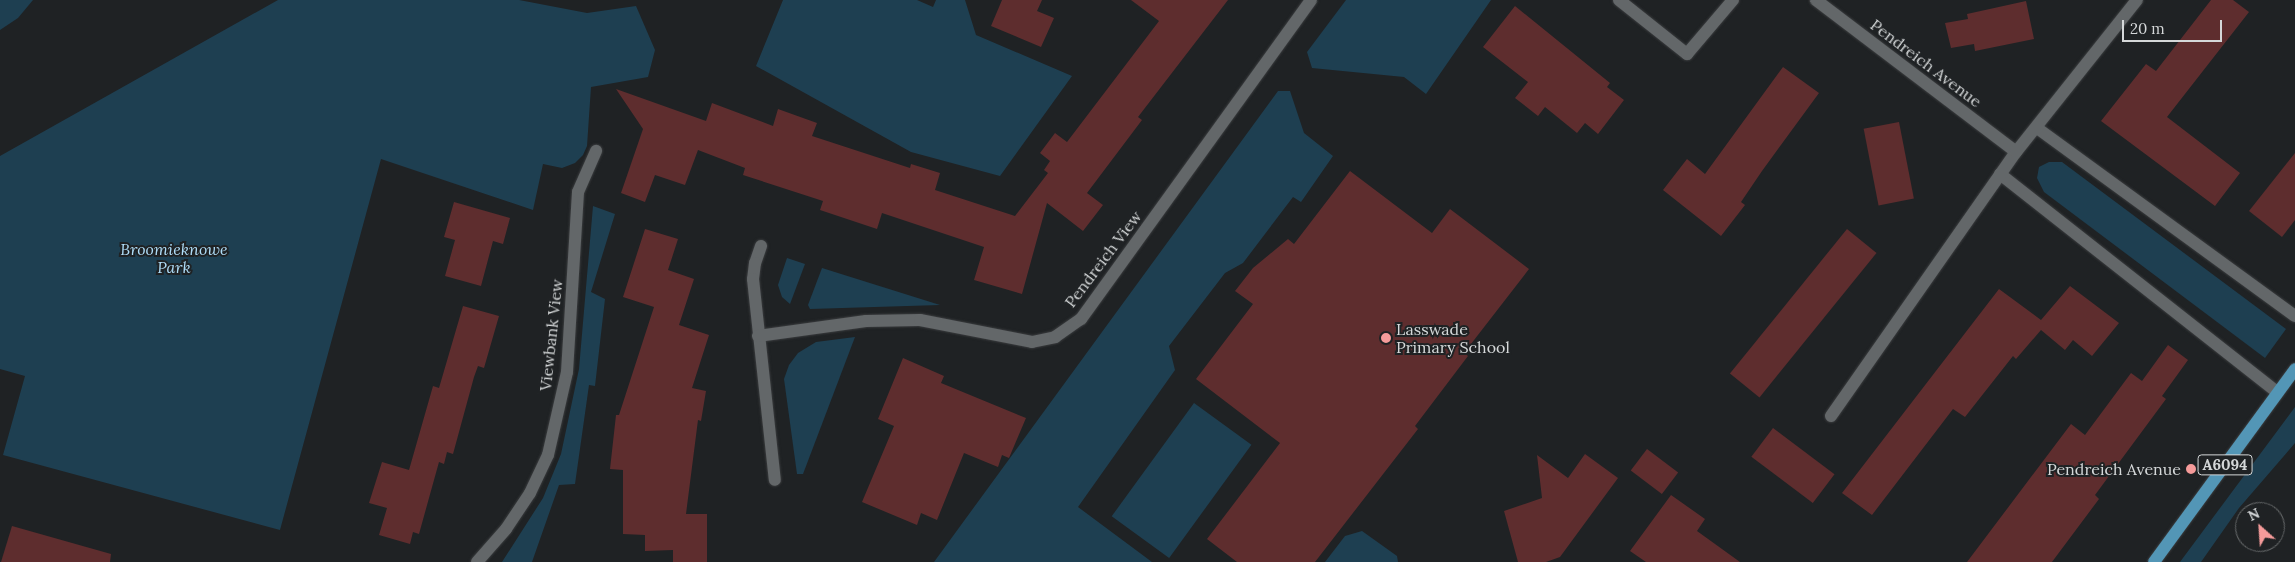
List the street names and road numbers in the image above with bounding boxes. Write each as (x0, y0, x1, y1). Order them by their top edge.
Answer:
street label: Pendreich Avenue (1867, 15, 1985, 111)
street label: Pendreich View (1060, 207, 1146, 311)
street label: Viewbank View (536, 278, 566, 392)
road number: A6094 (2198, 452, 2252, 478)

